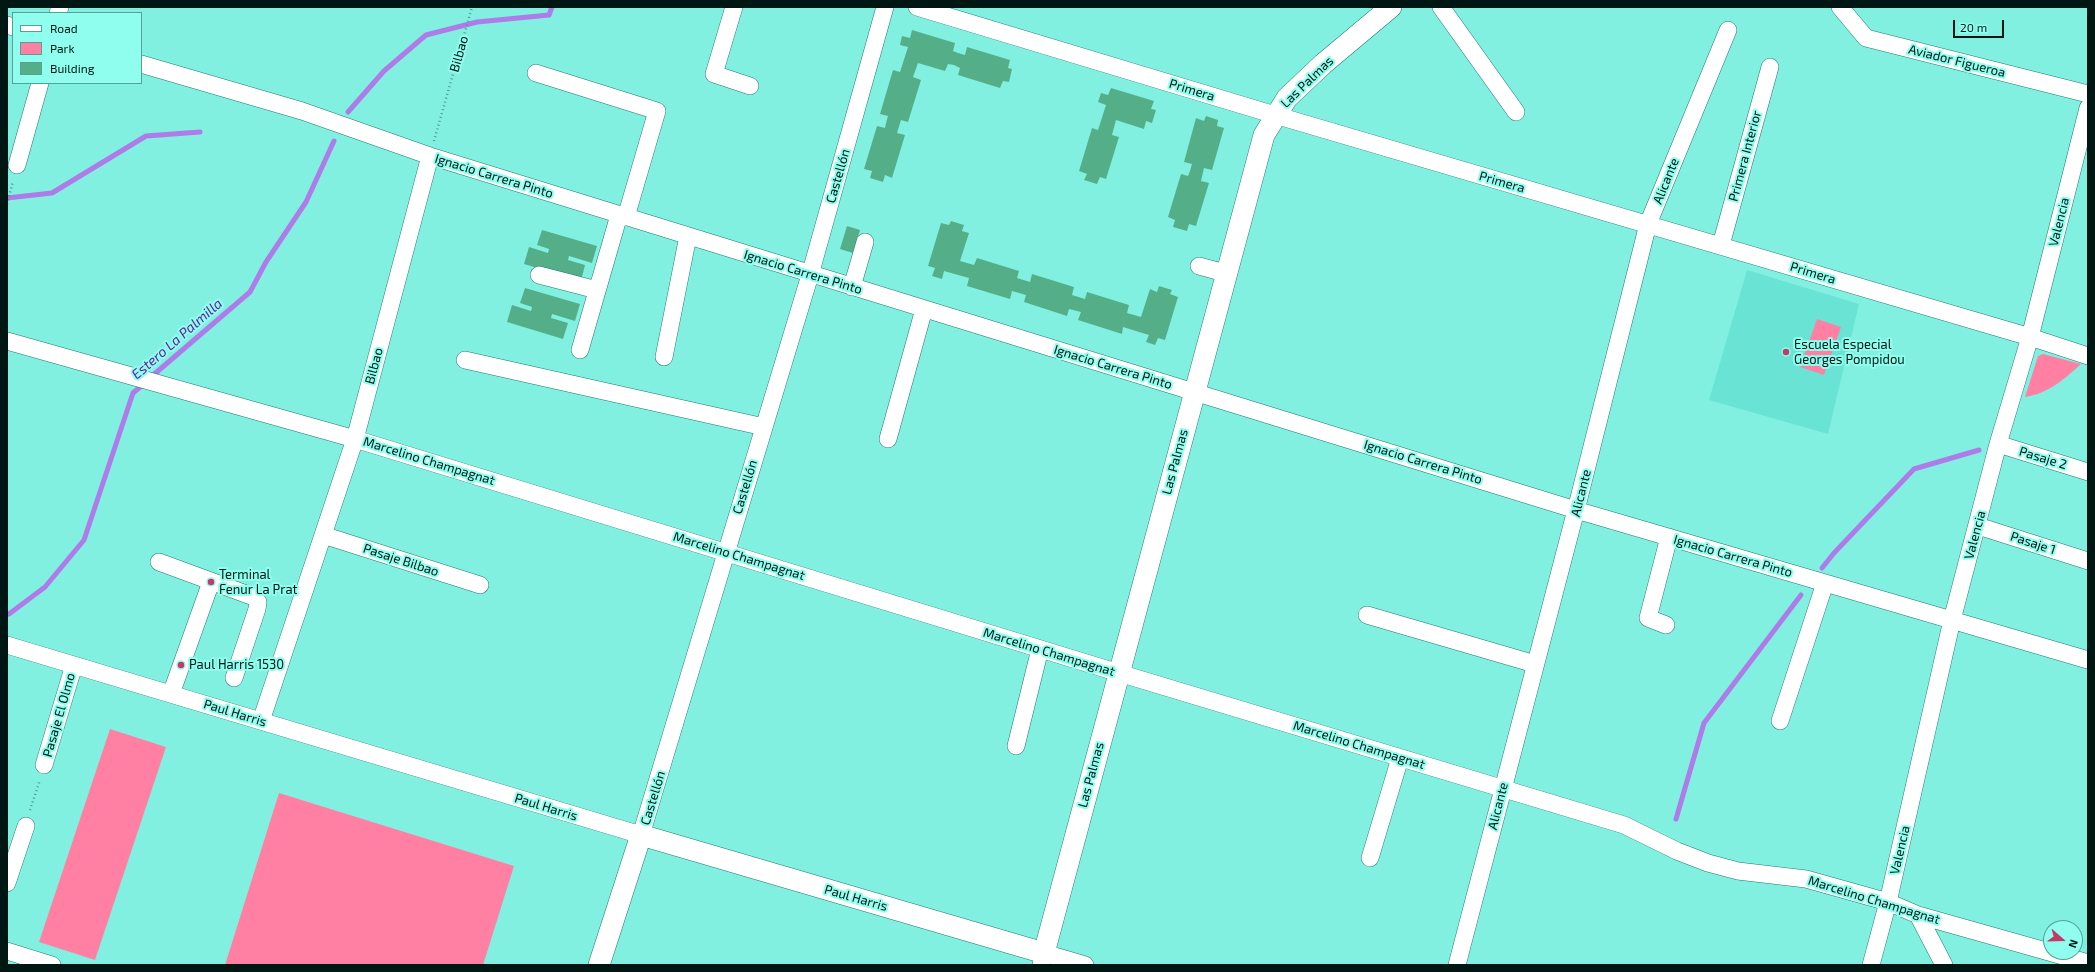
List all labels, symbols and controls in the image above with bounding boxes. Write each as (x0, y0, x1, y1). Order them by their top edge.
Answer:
legend (12, 12, 142, 84)
scale bar (1955, 12, 2006, 38)
text: 20 m (1960, 20, 1987, 34)
text: Road (50, 21, 78, 35)
street label: Bilbao (446, 34, 472, 74)
text: Park (50, 41, 75, 55)
street label: Aviador Figueroa (1907, 41, 2007, 81)
street label: Las Palmas (1277, 53, 1337, 111)
text: Building (50, 61, 94, 75)
street label: Primera (1167, 76, 1217, 104)
street label: Primera Interior (1725, 109, 1765, 203)
street label: Castellón (823, 147, 853, 205)
street label: Ignacio Carrera Pinto (433, 151, 555, 201)
street label: Alicante (1650, 156, 1682, 206)
street label: Primera (1477, 168, 1527, 196)
street label: Valencia (2045, 196, 2073, 248)
street label: Ignacio Carrera Pinto (742, 247, 864, 297)
street label: Primera (1788, 259, 1838, 287)
water label: Estero La Palmilla (128, 295, 226, 383)
place label: Escuela Especial Georges Pompidou (1794, 337, 1905, 368)
street label: Ignacio Carrera Pinto (1052, 342, 1174, 392)
street label: Bilbao (362, 346, 386, 386)
marker: Escuela Especial Georges Pompidou (1781, 347, 1791, 357)
street label: Las Palmas (1159, 428, 1191, 496)
street label: Marcelino Champagnat (361, 434, 497, 488)
street label: Ignacio Carrera Pinto (1362, 437, 1484, 487)
street label: Pasaje 2 (2017, 443, 2069, 473)
street label: Castellón (729, 458, 761, 516)
street label: Alicante (1568, 468, 1594, 518)
street label: Valencia (1961, 509, 1989, 561)
street label: Pasaje 1 (2008, 528, 2058, 558)
street label: Marcelino Champagnat (671, 529, 807, 583)
street label: Ignacio Carrera Pinto (1672, 532, 1794, 580)
street label: Pasaje Bilbao (361, 540, 441, 580)
place label: Terminal Fenur La Prat (219, 567, 298, 598)
marker: Terminal Fenur La Prat (206, 577, 216, 587)
street label: Marcelino Champagnat (981, 625, 1117, 679)
place label: Paul Harris 1530 (189, 657, 284, 673)
marker: Paul Harris 1530 (176, 660, 186, 670)
street label: Pasaje El Olmo (40, 671, 78, 759)
street label: Paul Harris (202, 696, 268, 730)
street label: Marcelino Champagnat (1291, 718, 1427, 772)
street label: Las Palmas (1075, 741, 1107, 809)
street label: Castellón (637, 769, 669, 827)
street label: Alicante (1485, 781, 1511, 831)
street label: Paul Harris (513, 790, 579, 824)
street label: Valencia (1887, 824, 1913, 876)
street label: Marcelino Champagnat (1806, 873, 1942, 927)
street label: Paul Harris (823, 882, 889, 914)
north arrow (2043, 920, 2083, 960)
text: N (2066, 938, 2081, 950)

